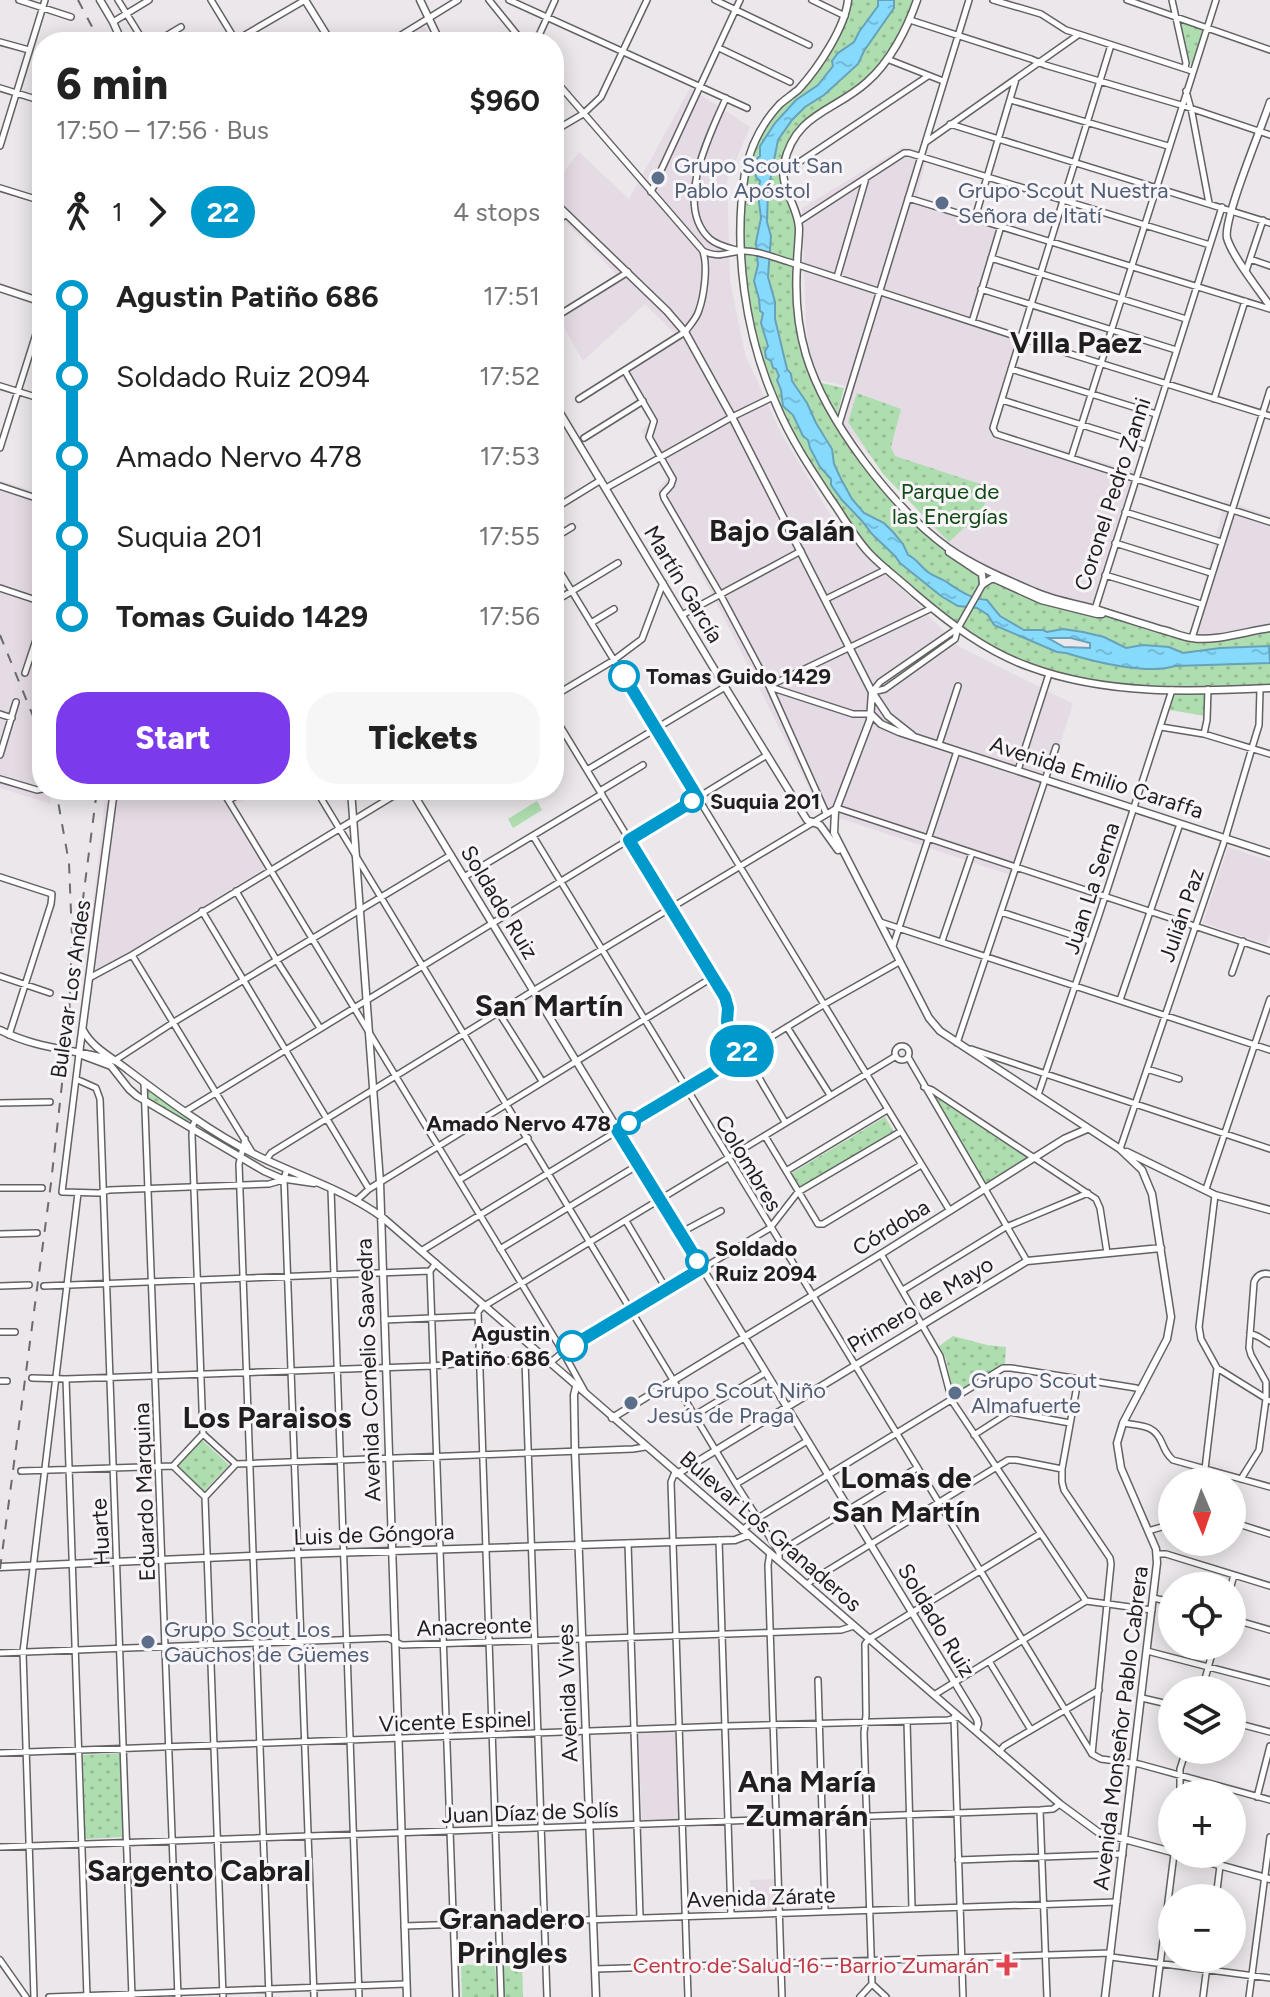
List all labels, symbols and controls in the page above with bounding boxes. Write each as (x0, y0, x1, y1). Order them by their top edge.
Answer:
text: 6 min (56, 57, 168, 110)
text: $960 (469, 82, 540, 119)
text: 17:50 – 17:56 · Bus (56, 114, 269, 146)
place label: Grupo Scout San Pablo Apóstol (674, 152, 843, 204)
marker: Grupo Scout San Pablo Apóstol (649, 169, 667, 187)
place label: Grupo Scout Nuestra Señora de Itatí (958, 177, 1168, 229)
icon: walk (56, 190, 100, 234)
icon: forward (135, 190, 179, 234)
marker: Grupo Scout Nuestra Señora de Itatí (933, 194, 951, 212)
text: 22 (207, 195, 239, 229)
text: 1 (112, 196, 123, 228)
text: 4 stops (453, 196, 540, 228)
text: Agustin Patiño 686 (116, 278, 379, 315)
text: 17:51 (483, 280, 540, 312)
district label: Villa Paez (1010, 324, 1142, 361)
text: Soldado Ruiz 2094 (116, 358, 370, 395)
text: 17:52 (479, 360, 540, 392)
street label: Coronel Pedro Zanni (1069, 394, 1156, 594)
text: Amado Nervo 478 (116, 438, 363, 475)
text: 17:53 (480, 440, 540, 472)
park label: Parque de las Energías (892, 478, 1008, 530)
district label: Bajo Galán (709, 512, 855, 549)
text: Suquia 201 (116, 518, 263, 555)
text: 17:55 (479, 520, 540, 552)
street label: Martín García (638, 521, 729, 648)
text: Tomas Guido 1429 (116, 598, 368, 635)
text: 17:56 (479, 600, 540, 632)
marker: Tomas Guido 1429 (609, 661, 639, 691)
place label: Tomas Guido 1429 (646, 663, 831, 690)
button: Start (56, 692, 290, 784)
button: Tickets (306, 692, 540, 784)
street label: Avenida Emilio Caraffa (987, 730, 1207, 825)
place label: Suquia 201 (710, 788, 820, 815)
marker: Suquia 201 (681, 790, 703, 812)
street label: Juan La Serna (1057, 819, 1125, 958)
street label: Soldado Ruiz (455, 840, 544, 964)
street label: Julián Paz (1153, 865, 1210, 965)
street label: Bulevar Los Andes (45, 898, 96, 1080)
district label: San Martín (475, 987, 623, 1024)
line badge: 22 (706, 1025, 778, 1077)
text: 22 (726, 1034, 758, 1068)
place label: Amado Nervo 478 (426, 1110, 611, 1137)
street label: Colombres (709, 1110, 788, 1216)
marker: Amado Nervo 478 (618, 1112, 640, 1134)
street label: Córdoba (848, 1193, 935, 1262)
place label: Soldado Ruiz 2094 (715, 1235, 817, 1287)
street label: Avenida Cornelio Saavedra (350, 1238, 387, 1502)
marker: Soldado Ruiz 2094 (686, 1250, 708, 1272)
street label: Primero de Mayo (842, 1250, 998, 1359)
place label: Agustin Patiño 686 (441, 1320, 550, 1372)
marker: Agustin Patiño 686 (557, 1331, 587, 1361)
place label: Grupo Scout Almafuerte (971, 1367, 1097, 1419)
place label: Grupo Scout Niño Jesús de Praga (647, 1377, 826, 1429)
marker: Grupo Scout Almafuerte (946, 1384, 964, 1402)
marker: Grupo Scout Niño Jesús de Praga (622, 1394, 640, 1412)
district label: Los Paraisos (182, 1399, 352, 1436)
street label: Eduardo Marquina (128, 1402, 161, 1582)
street label: Bulevar Los Granaderos (674, 1445, 867, 1618)
district label: Lomas de San Martín (832, 1459, 980, 1530)
north arrow (1158, 1468, 1246, 1556)
map controls (1158, 1468, 1246, 1972)
street label: Huarte (85, 1497, 116, 1567)
street label: Luis de Góngora (293, 1518, 455, 1551)
street label: Soldado Ruiz (892, 1558, 981, 1682)
street label: Avenida Monseñor Pablo Cabrera (1087, 1564, 1154, 1892)
button: locate (1158, 1572, 1246, 1660)
street label: Anacreonte (416, 1611, 532, 1642)
place label: Grupo Scout Los Gauchos de Güemes (164, 1616, 369, 1668)
street label: Avenida Vives (552, 1623, 583, 1763)
marker: Grupo Scout Los Gauchos de Güemes (139, 1633, 157, 1651)
button: layers (1158, 1676, 1246, 1764)
street label: Vicente Espinel (378, 1705, 532, 1738)
district label: Ana María Zumarán (738, 1763, 876, 1834)
button: + (1158, 1780, 1246, 1868)
street label: Juan Díaz de Solís (441, 1796, 619, 1829)
district label: Sargento Cabral (87, 1852, 311, 1889)
street label: Avenida Zárate (686, 1881, 836, 1914)
button: − (1158, 1884, 1246, 1972)
district label: Granadero Pringles (439, 1900, 585, 1971)
place label: Centro de Salud 16 - Barrio Zumarán (633, 1952, 989, 1979)
marker: Centro de Salud 16 - Barrio Zumarán (996, 1954, 1018, 1976)

